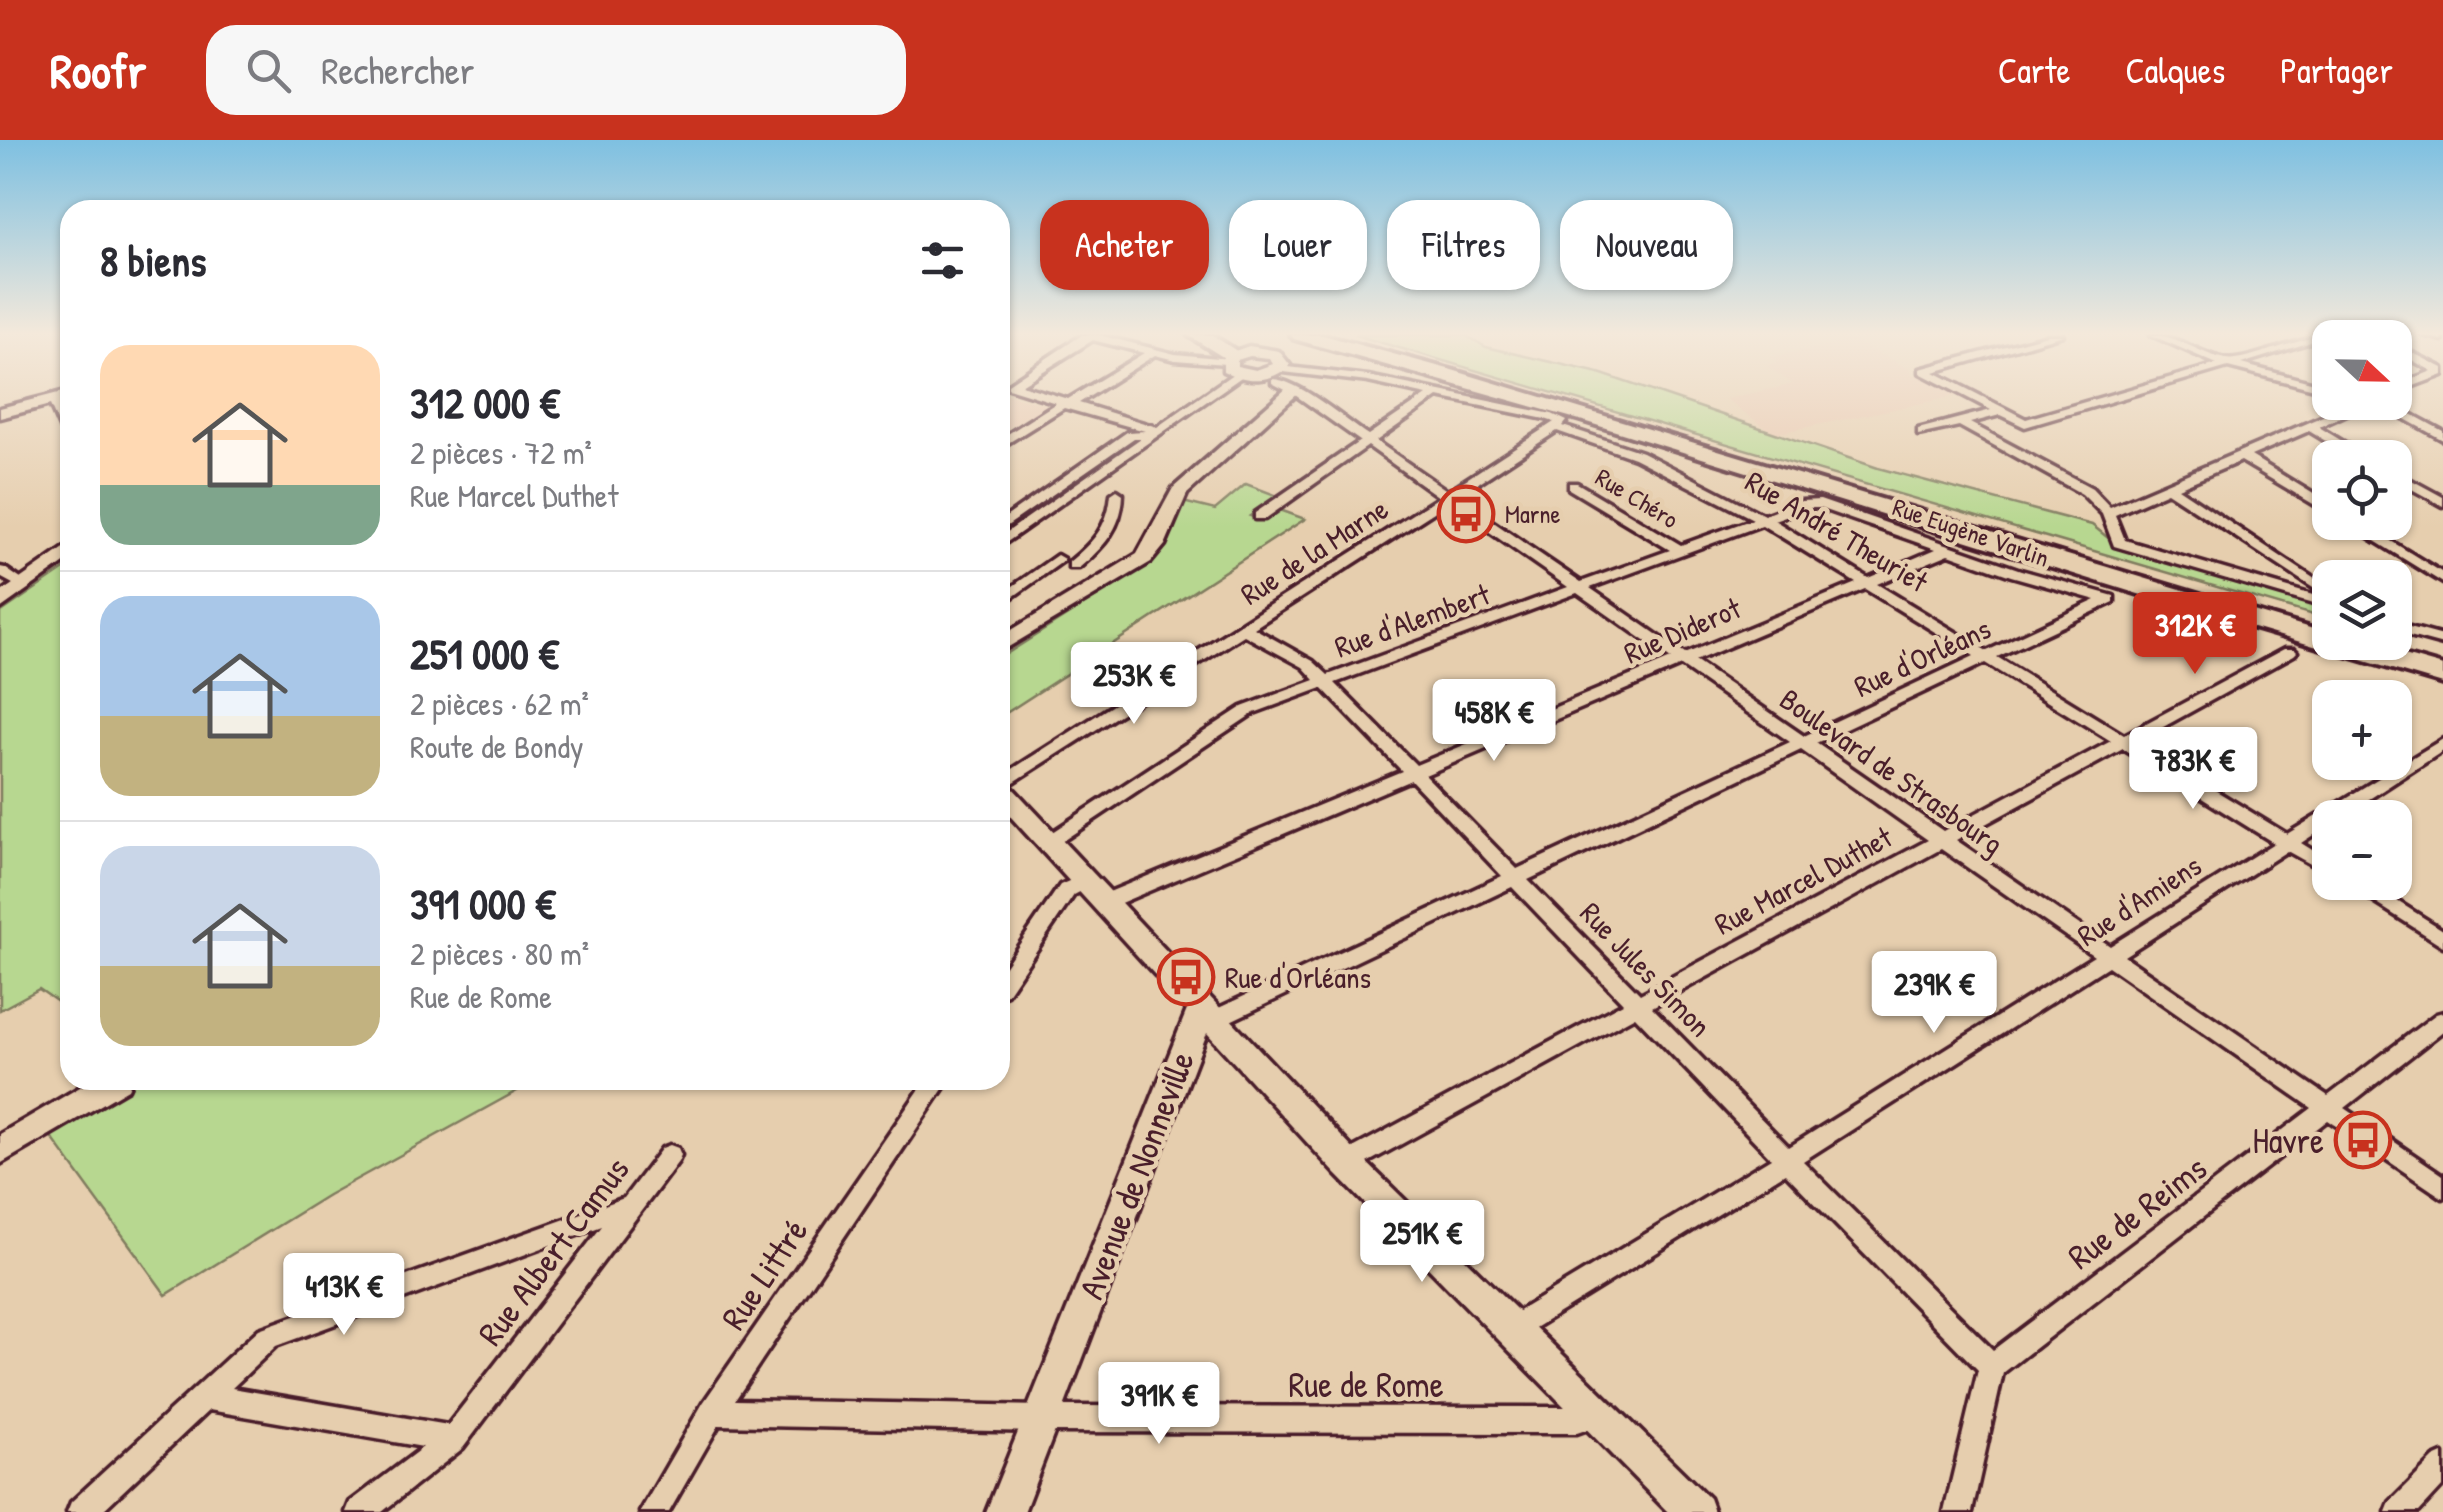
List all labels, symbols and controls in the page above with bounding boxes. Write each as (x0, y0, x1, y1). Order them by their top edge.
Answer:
search box (206, 25, 906, 115)
text: Roofr (50, 38, 146, 103)
icon: search (241, 43, 296, 98)
text: Rechercher (321, 44, 475, 96)
text: Carte (1998, 47, 2070, 94)
text: Calques (2125, 47, 2225, 94)
text: Partager (2280, 47, 2393, 94)
chip: Acheter (1040, 200, 1209, 290)
chip: Louer (1229, 200, 1367, 290)
chip: Filtres (1387, 200, 1540, 290)
chip: Nouveau (1560, 200, 1733, 290)
text: 8 biens (100, 232, 206, 289)
icon: filters (915, 233, 970, 288)
north arrow (2312, 320, 2412, 420)
map controls (2312, 320, 2412, 900)
text: 312 000 € (410, 374, 560, 431)
icon: home (180, 385, 300, 505)
text: 2 pièces · 72 m² (410, 431, 592, 474)
button: locate (2312, 440, 2412, 540)
street label: Rue Chéro (1589, 460, 1685, 536)
street label: Rue André Theuriet (1738, 461, 1936, 602)
text: Rue Marcel Duthet (410, 474, 619, 517)
bus stop icon: Marne (1436, 484, 1496, 544)
street label: Rue de la Marne (1233, 488, 1396, 614)
street label: Rue Eugène Varlin (1888, 489, 2054, 575)
place label: Marne (1505, 497, 1561, 531)
button: layers (2312, 560, 2412, 660)
street label: Rue d'Alembert (1329, 573, 1496, 667)
street label: Rue Diderot (1618, 587, 1747, 672)
pin: 312K € (2114, 592, 2276, 677)
text: 312K € (2155, 603, 2235, 646)
street label: Rue d'Orléans (1847, 608, 1997, 706)
text: 251 000 € (410, 625, 559, 682)
icon: home (180, 636, 300, 756)
pin: 253K € (1053, 642, 1215, 727)
text: 253K € (1093, 653, 1175, 696)
pin: 458K € (1413, 679, 1575, 764)
street label: Boulevard de Strasbourg (1772, 679, 2012, 863)
button: + (2312, 680, 2412, 780)
text: 2 pièces · 62 m² (410, 682, 589, 725)
text: 458K € (1455, 690, 1533, 733)
text: Route de Bondy (410, 725, 584, 768)
pin: 783K € (2112, 727, 2274, 812)
text: 783K € (2151, 738, 2235, 781)
button: − (2312, 800, 2412, 900)
street label: Rue Marcel Duthet (1707, 816, 1899, 944)
street label: Rue d'Amiens (2069, 845, 2209, 955)
text: 391 000 € (410, 875, 555, 932)
icon: home (180, 886, 300, 1006)
street label: Rue Jules Simon (1572, 893, 1720, 1045)
text: 2 pièces · 80 m² (410, 932, 589, 975)
bus stop icon: Rue d'Orléans (1156, 947, 1216, 1007)
pin: 239K € (1853, 951, 2015, 1036)
place label: Rue d'Orléans (1225, 957, 1371, 997)
text: 239K € (1894, 962, 1974, 1005)
text: Rue de Rome (410, 975, 552, 1018)
street label: Avenue de Nonneville (1067, 1044, 1205, 1306)
bus stop icon: Havre (2333, 1110, 2393, 1170)
place label: Havre (2252, 1117, 2324, 1164)
street label: Rue de Reims (2058, 1144, 2216, 1280)
street label: Rue Albert Camus (467, 1147, 639, 1355)
pin: 251K € (1341, 1200, 1503, 1285)
street label: Rue Littré (710, 1209, 818, 1339)
text: 251K € (1382, 1211, 1462, 1254)
pin: 413K € (263, 1253, 425, 1338)
text: 413K € (305, 1264, 383, 1307)
street label: Rue de Rome (1288, 1361, 1444, 1408)
pin: 391K € (1078, 1362, 1240, 1447)
text: 391K € (1120, 1373, 1198, 1416)

